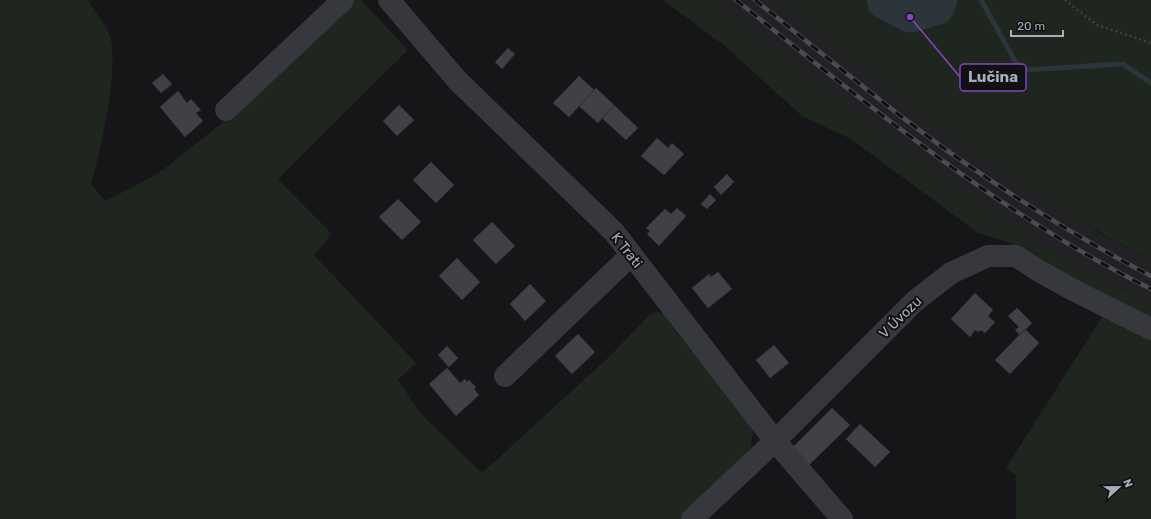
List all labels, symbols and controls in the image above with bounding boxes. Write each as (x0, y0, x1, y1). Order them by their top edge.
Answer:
scale bar (1011, 12, 1063, 38)
text: 20 m (1017, 19, 1045, 33)
callout: Lučina (960, 64, 1026, 91)
text: Lučina (968, 68, 1018, 86)
street label: K Trati (608, 229, 646, 271)
street label: V Úvozu (875, 292, 925, 342)
north arrow (1099, 467, 1139, 507)
text: N (1120, 477, 1135, 490)

